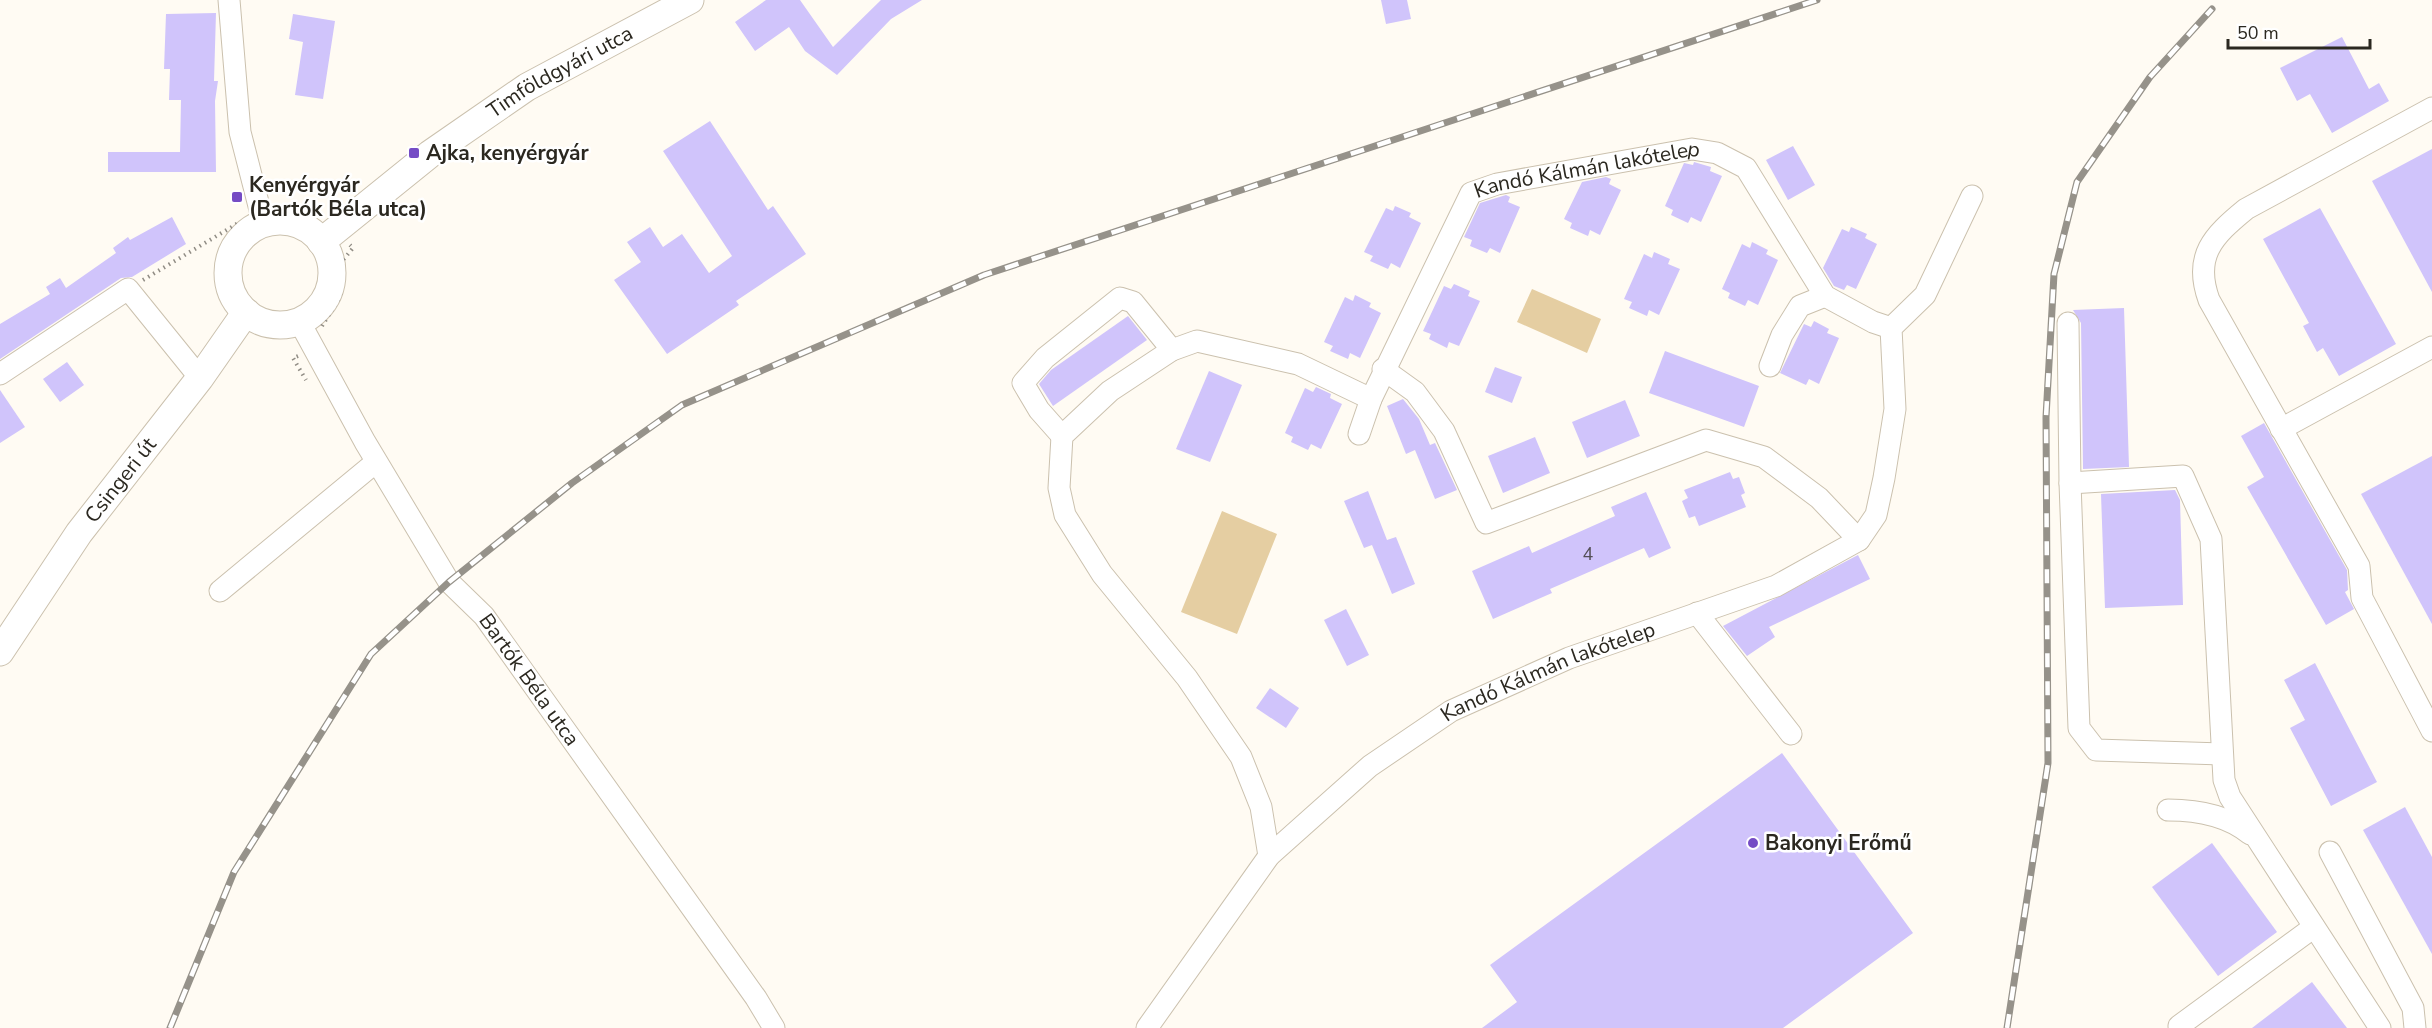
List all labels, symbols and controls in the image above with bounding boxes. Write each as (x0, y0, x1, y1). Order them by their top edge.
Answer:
scale bar (2228, 12, 2370, 50)
street label: Timföldgyári utca (481, 19, 638, 125)
text: 50 m (2237, 21, 2279, 45)
street label: Kandó Kálmán lakótelep (1470, 135, 1702, 205)
place label: Ajka, kenyérgyár (426, 139, 589, 167)
marker: Ajka, kenyérgyár (407, 146, 421, 160)
place label: Kenyérgyár (Bartók Béla utca) (249, 171, 427, 223)
marker: Kenyérgyár (Bartók Béla utca) (230, 190, 244, 204)
street label: Csingeri út (78, 431, 163, 529)
house number: 4 (1583, 542, 1594, 566)
street label: Bartók Béla utca (473, 608, 586, 751)
street label: Kandó Kálmán lakótelep (1435, 615, 1659, 728)
place label: Bakonyi Erőmű (1765, 829, 1912, 857)
marker: Bakonyi Erőmű (1746, 836, 1760, 850)

